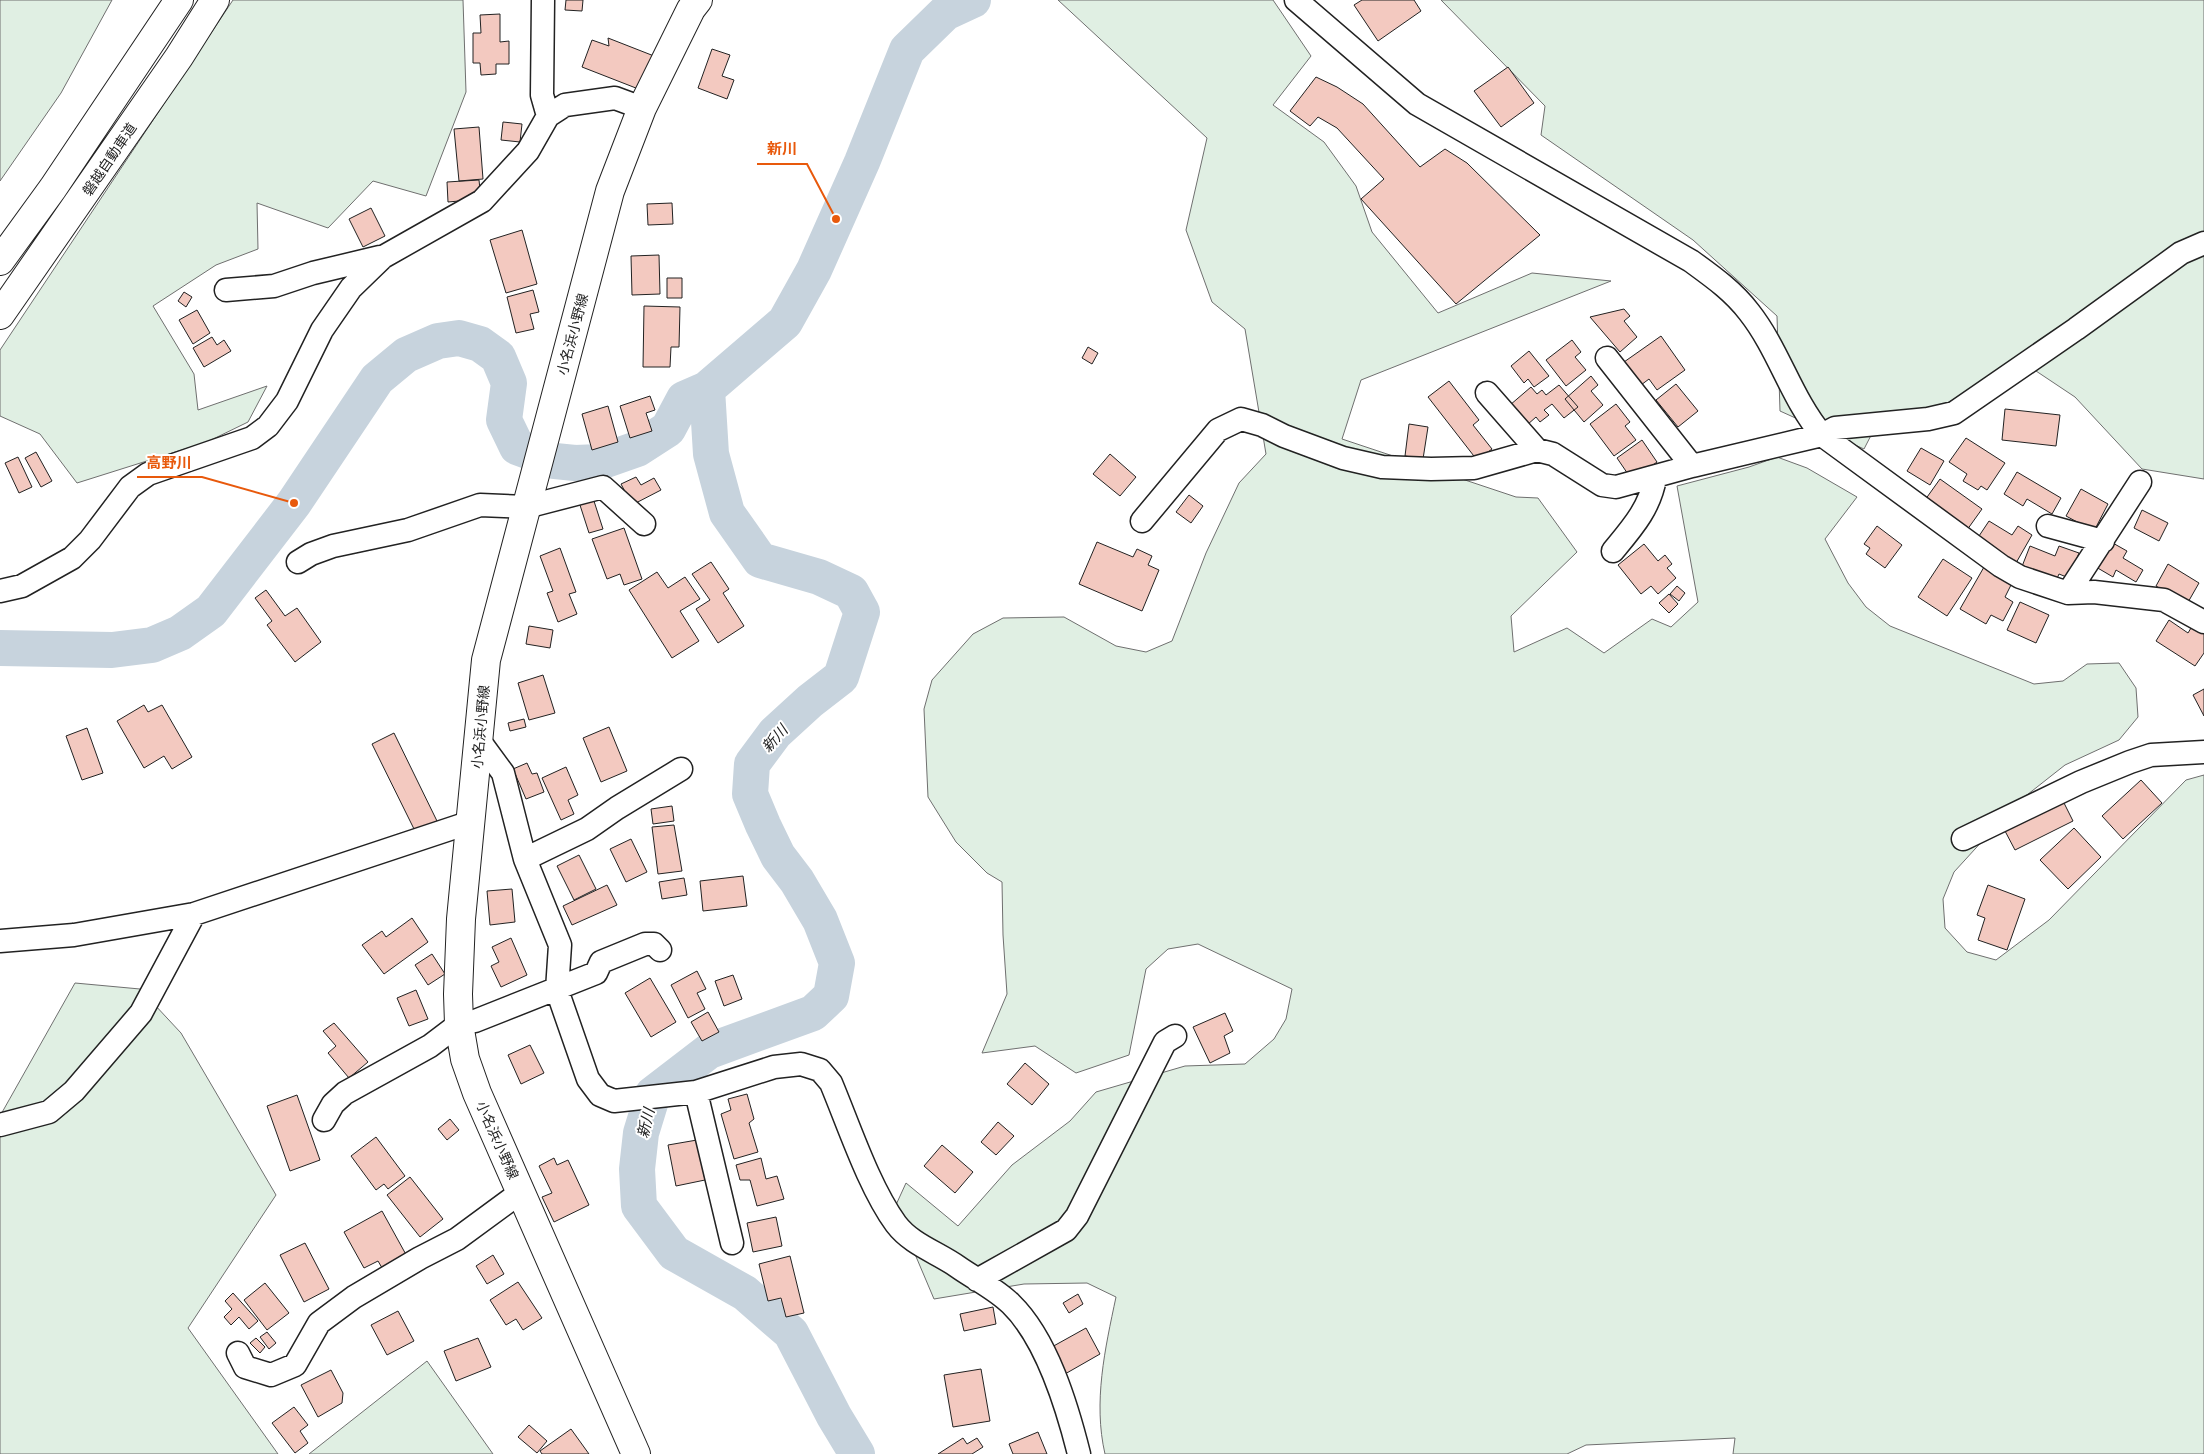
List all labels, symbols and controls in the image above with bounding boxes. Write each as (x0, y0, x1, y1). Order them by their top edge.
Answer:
street label: 磐越自動車道 (78, 119, 140, 199)
callout: 新川 (757, 134, 807, 164)
text: 新川 (767, 138, 797, 158)
street label: 小名浜小野線 (552, 291, 592, 377)
callout: 高野川 (137, 447, 202, 477)
text: 高野川 (146, 452, 192, 472)
street label: 小名浜小野線 (467, 684, 493, 770)
water label: 新川 (757, 719, 793, 756)
street label: 小名浜小野線 (472, 1098, 524, 1182)
water label: 新川 (632, 1104, 659, 1140)

